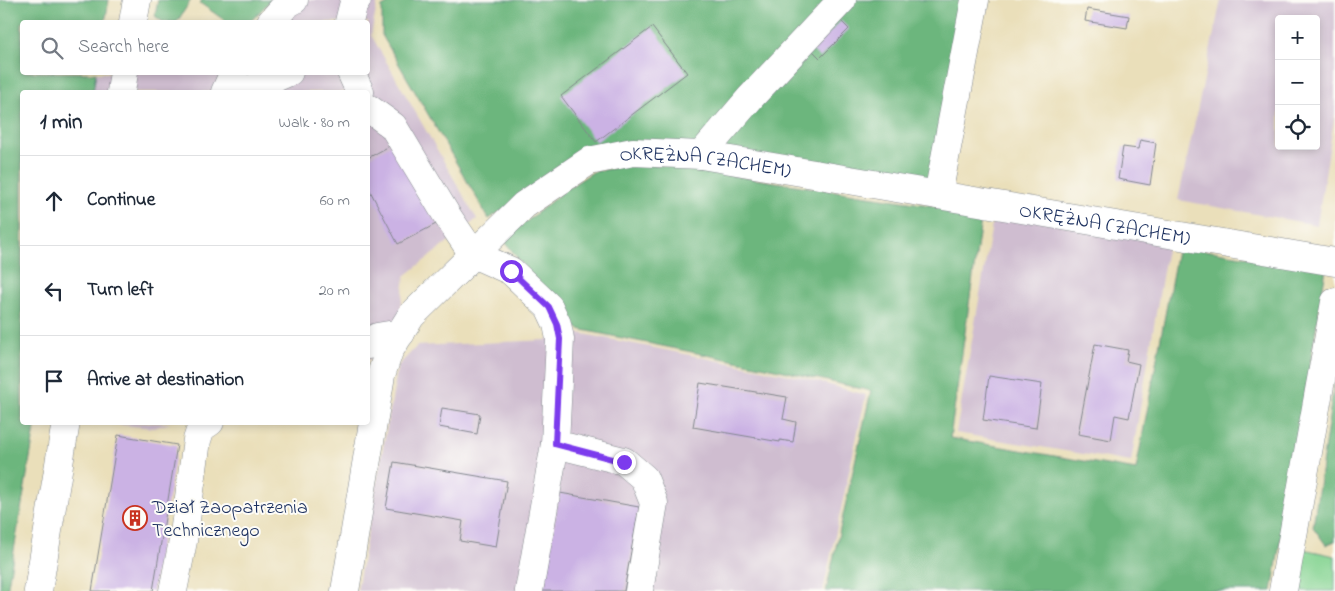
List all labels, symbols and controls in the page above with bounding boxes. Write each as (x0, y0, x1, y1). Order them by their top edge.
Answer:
map controls (1275, 15, 1320, 150)
button: + (1275, 15, 1320, 60)
search box (20, 20, 370, 75)
icon: search (38, 34, 66, 62)
text: Search here (78, 34, 169, 61)
button: − (1275, 60, 1320, 105)
button: locate (1275, 105, 1320, 150)
text: 1 min (40, 108, 82, 138)
text: Walk · 80 m (279, 111, 350, 135)
street label: OKRĘŻNA (ZACHEM) (617, 140, 793, 187)
icon: ahead (40, 187, 68, 215)
text: Continue (87, 187, 155, 214)
text: 60 m (320, 189, 350, 213)
street label: OKRĘŻNA (ZACHEM) (1017, 197, 1192, 254)
route start (500, 260, 523, 283)
icon: left (40, 277, 68, 305)
text: Turn left (87, 277, 154, 304)
text: 20 m (319, 279, 350, 303)
icon: arrive (40, 367, 68, 395)
text: Arrive at destination (87, 367, 244, 394)
route end (613, 451, 636, 474)
place label: Dział Zaopatrzenia Technicznego (151, 494, 308, 547)
building icon: Dział Zaopatrzenia Technicznego (122, 505, 148, 531)

